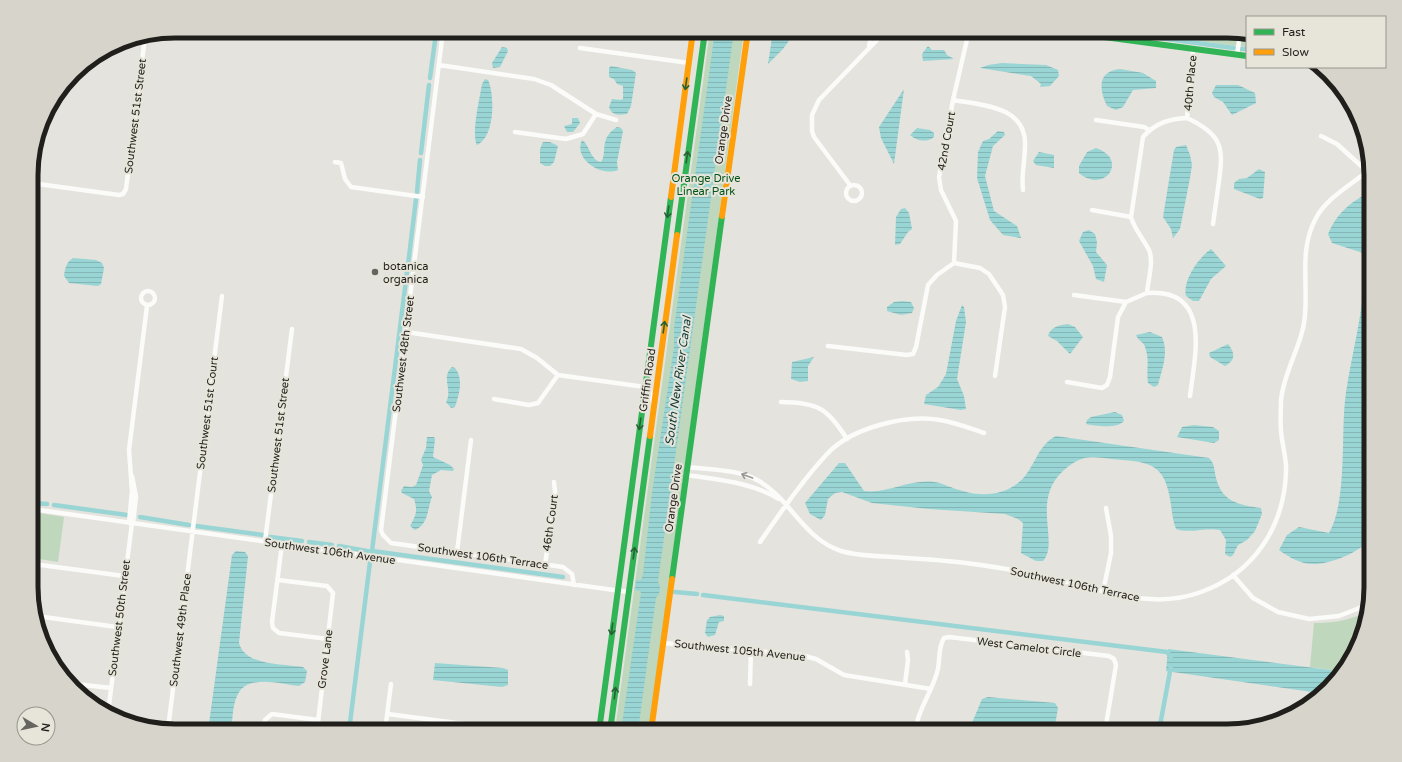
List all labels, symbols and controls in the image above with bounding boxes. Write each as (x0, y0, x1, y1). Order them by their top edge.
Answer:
legend (1246, 16, 1386, 68)
text: Fast (1282, 25, 1306, 39)
text: Slow (1282, 45, 1309, 59)
street label: 40th Place (1182, 55, 1199, 111)
street label: Southwest 51st Street (122, 58, 149, 174)
one-way arrow (682, 77, 690, 90)
street label: Orange Drive (712, 95, 735, 165)
street label: 42nd Court (935, 111, 958, 172)
one-way arrow (683, 151, 691, 164)
park label: Orange Drive Linear Park (671, 172, 741, 198)
one-way arrow (664, 205, 672, 218)
place label: botanica organica (383, 260, 428, 286)
marker: botanica organica (370, 267, 380, 277)
street label: Southwest 48th Street (390, 295, 417, 413)
water label: South New River Canal (662, 314, 694, 446)
one-way arrow (660, 321, 668, 334)
street label: Griffin Road (637, 348, 658, 413)
street label: Southwest 51st Court (194, 356, 221, 470)
street label: Southwest 51st Street (265, 377, 292, 493)
one-way arrow (636, 418, 644, 431)
street label: Orange Drive (662, 463, 685, 533)
one-way arrow (742, 472, 754, 480)
street label: 46th Court (540, 494, 561, 552)
street label: Southwest 106th Avenue (264, 536, 396, 567)
street label: Southwest 106th Terrace (417, 541, 549, 572)
one-way arrow (630, 547, 637, 560)
street label: Southwest 50th Street (106, 559, 133, 677)
street label: Southwest 106th Terrace (1009, 564, 1141, 605)
street label: Southwest 49th Place (167, 573, 194, 687)
one-way arrow (608, 622, 616, 635)
street label: Grove Lane (315, 629, 336, 689)
street label: West Camelot Circle (976, 635, 1082, 660)
street label: Southwest 105th Avenue (674, 637, 806, 664)
one-way arrow (612, 687, 619, 700)
north arrow (16, 706, 56, 746)
text: N (38, 722, 52, 733)

